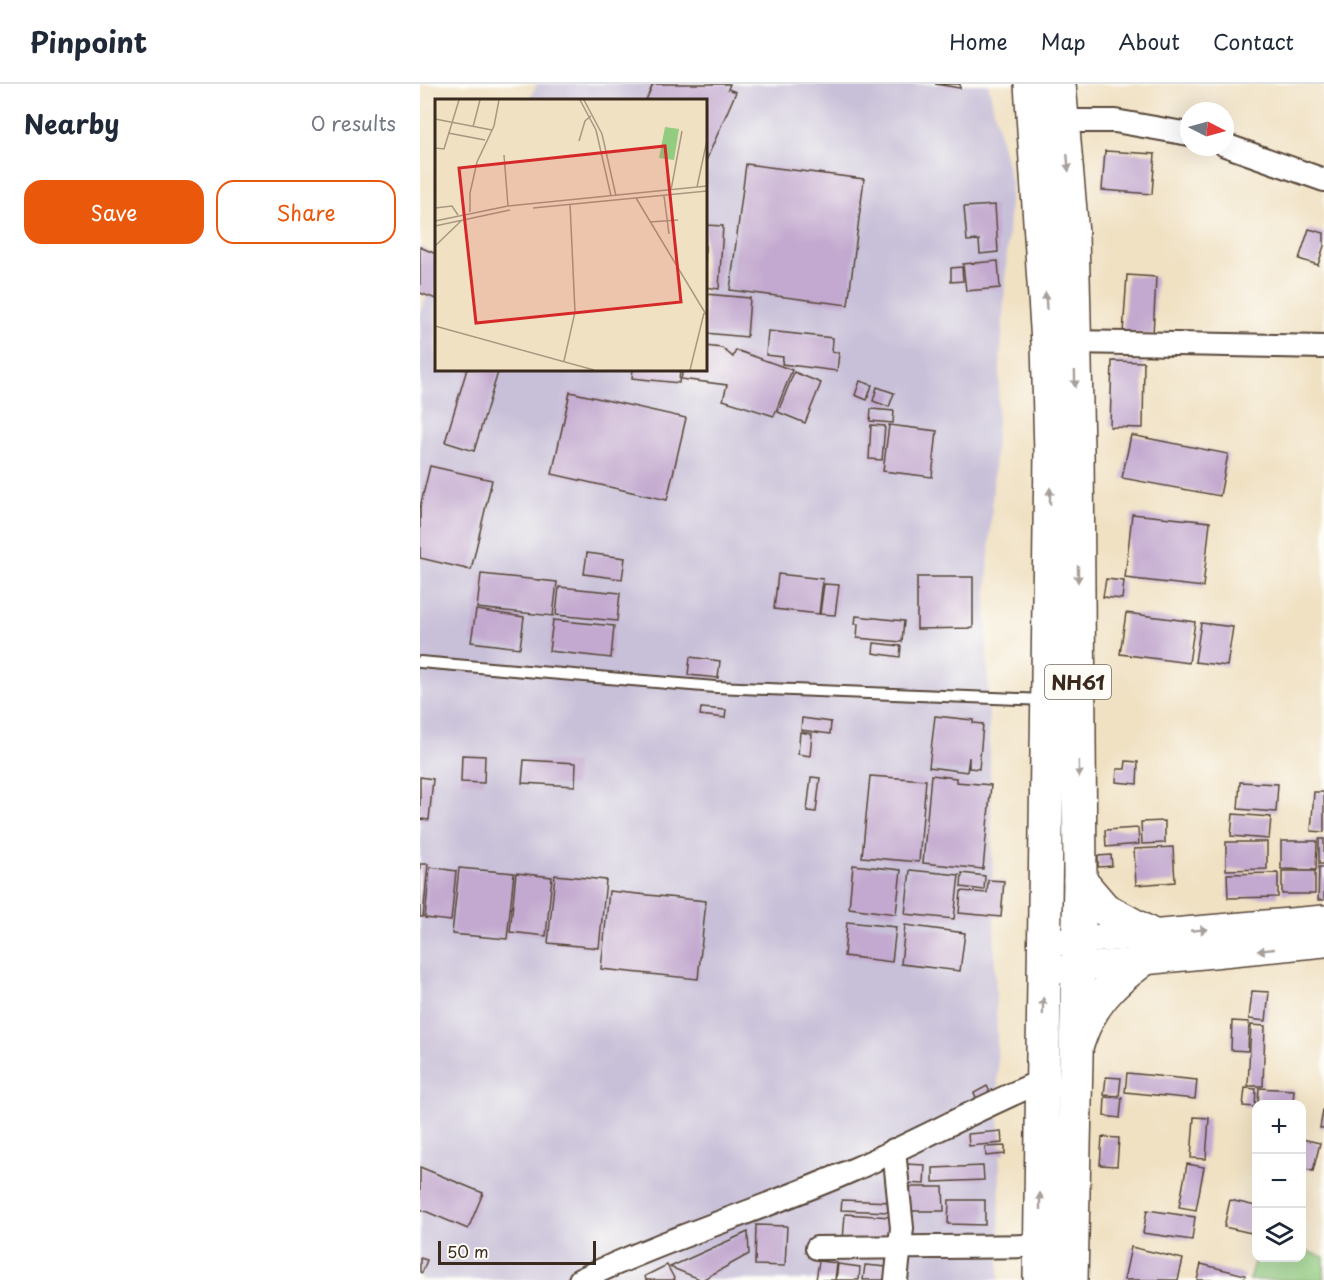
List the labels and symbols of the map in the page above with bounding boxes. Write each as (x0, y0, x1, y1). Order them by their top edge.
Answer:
inset map (435, 99, 706, 370)
north arrow (1180, 102, 1234, 156)
one-way arrow (1063, 154, 1072, 173)
one-way arrow (1041, 291, 1050, 310)
one-way arrow (1071, 369, 1080, 388)
one-way arrow (1045, 486, 1055, 505)
one-way arrow (1073, 564, 1083, 583)
road number: NH61 (1045, 665, 1111, 699)
one-way arrow (1074, 759, 1084, 778)
one-way arrow (1190, 925, 1209, 935)
one-way arrow (1256, 945, 1275, 955)
one-way arrow (1039, 996, 1048, 1015)
one-way arrow (1035, 1191, 1045, 1210)
scale bar (438, 1238, 596, 1266)

